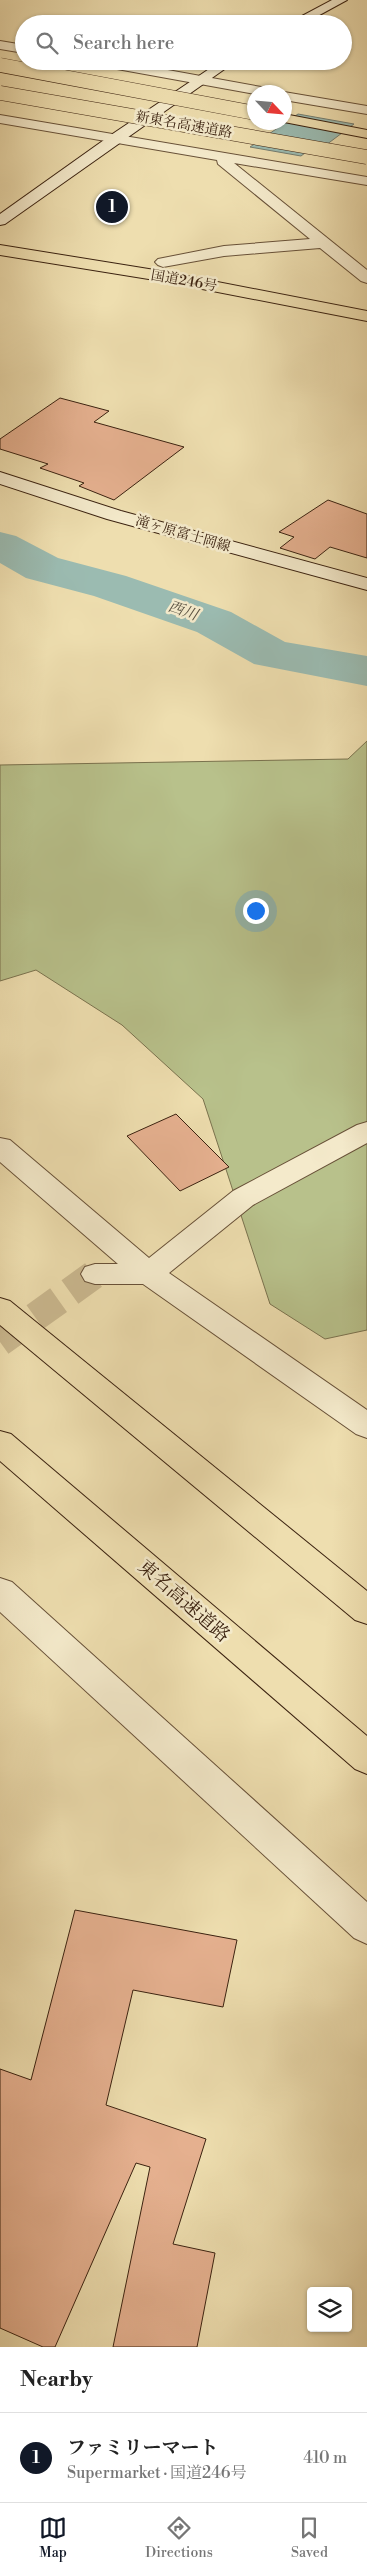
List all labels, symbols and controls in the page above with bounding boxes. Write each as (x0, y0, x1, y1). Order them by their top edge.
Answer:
search box (15, 15, 352, 70)
icon: search (33, 29, 61, 57)
text: Search here (73, 31, 174, 55)
north arrow (247, 85, 292, 130)
street label: 新東名高速道路 (134, 108, 234, 142)
pin: 1 (96, 188, 128, 226)
street label: 国道246号 (149, 266, 219, 296)
street label: 滝ヶ原富士岡線 (133, 512, 233, 556)
water label: 西川 (166, 597, 202, 626)
your location (243, 898, 269, 924)
street label: 東名高速道路 (133, 1555, 235, 1647)
map controls (307, 2287, 352, 2332)
button: layers (307, 2287, 352, 2332)
text: Nearby (20, 2367, 93, 2393)
text: ファミリーマート (67, 2436, 219, 2460)
text: 1 (32, 2448, 40, 2468)
text: 410 m (303, 2448, 347, 2468)
text: Supermarket · 国道246号 (67, 2463, 246, 2483)
tab: Map (39, 2514, 67, 2562)
tab: Directions (145, 2514, 213, 2562)
tab: Saved (291, 2514, 328, 2562)

